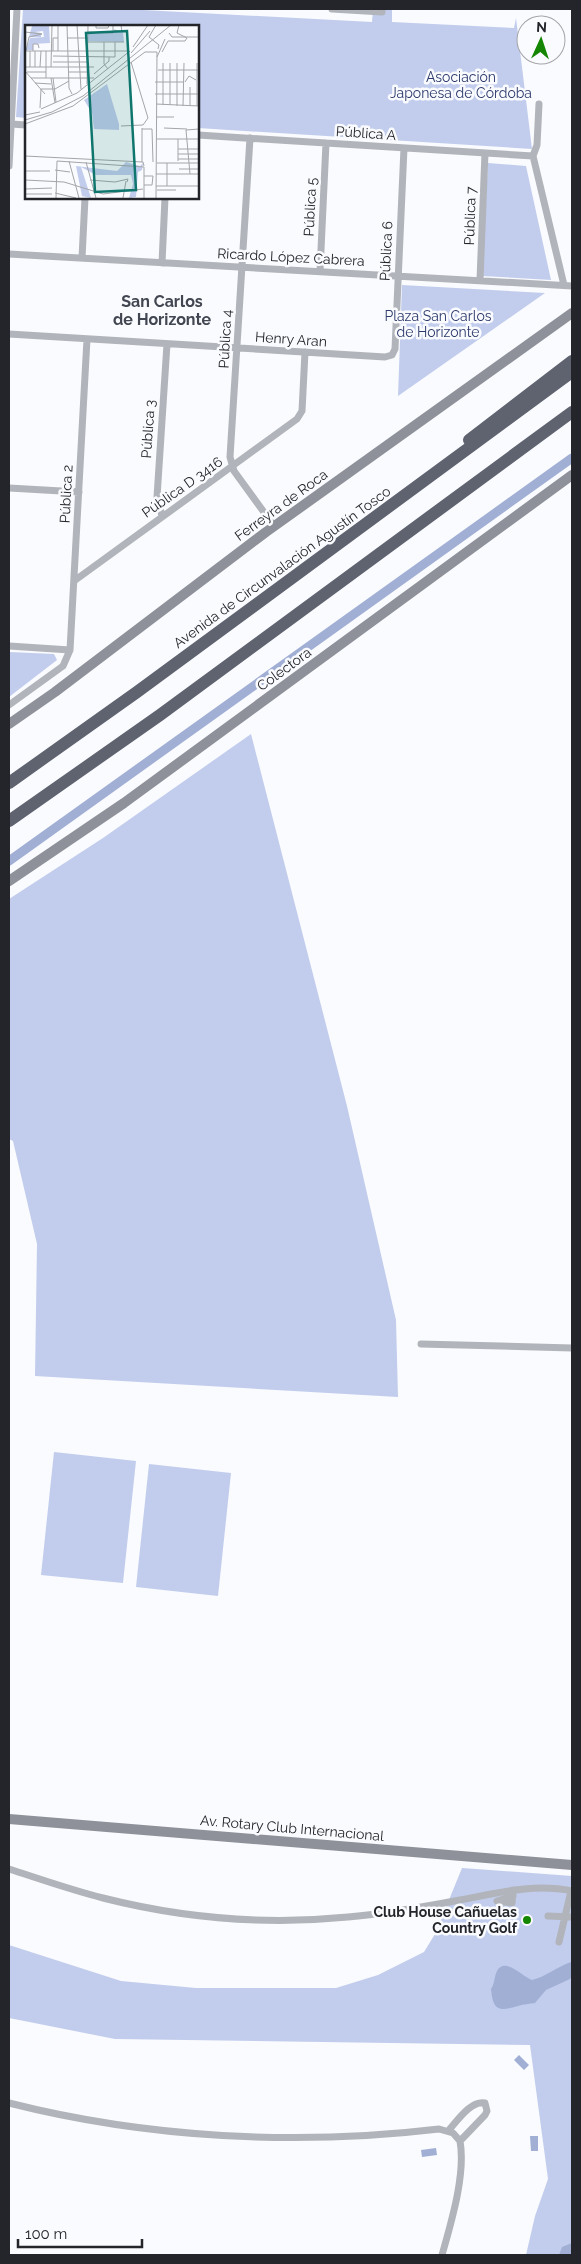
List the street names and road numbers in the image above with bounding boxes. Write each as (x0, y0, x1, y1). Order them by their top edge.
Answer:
street label: Pública A (335, 123, 397, 143)
street label: Pública 5 (300, 177, 320, 237)
street label: Pública 7 (461, 186, 479, 246)
street label: Pública 6 (376, 221, 396, 281)
street label: Ricardo López Cabrera (217, 245, 365, 269)
street label: Pública 4 (215, 309, 235, 369)
street label: Henry Aran (255, 329, 327, 349)
street label: Pública 3 (138, 399, 158, 459)
street label: Pública D 3416 (139, 453, 225, 521)
street label: Pública 2 (56, 464, 76, 524)
street label: Ferreyra de Roca (232, 466, 330, 544)
street label: Avenida de Circunvalación Agustín Tosco (170, 483, 394, 651)
street label: Colectora (254, 644, 314, 694)
street label: Av. Rotary Club Internacional (199, 1812, 385, 1844)

